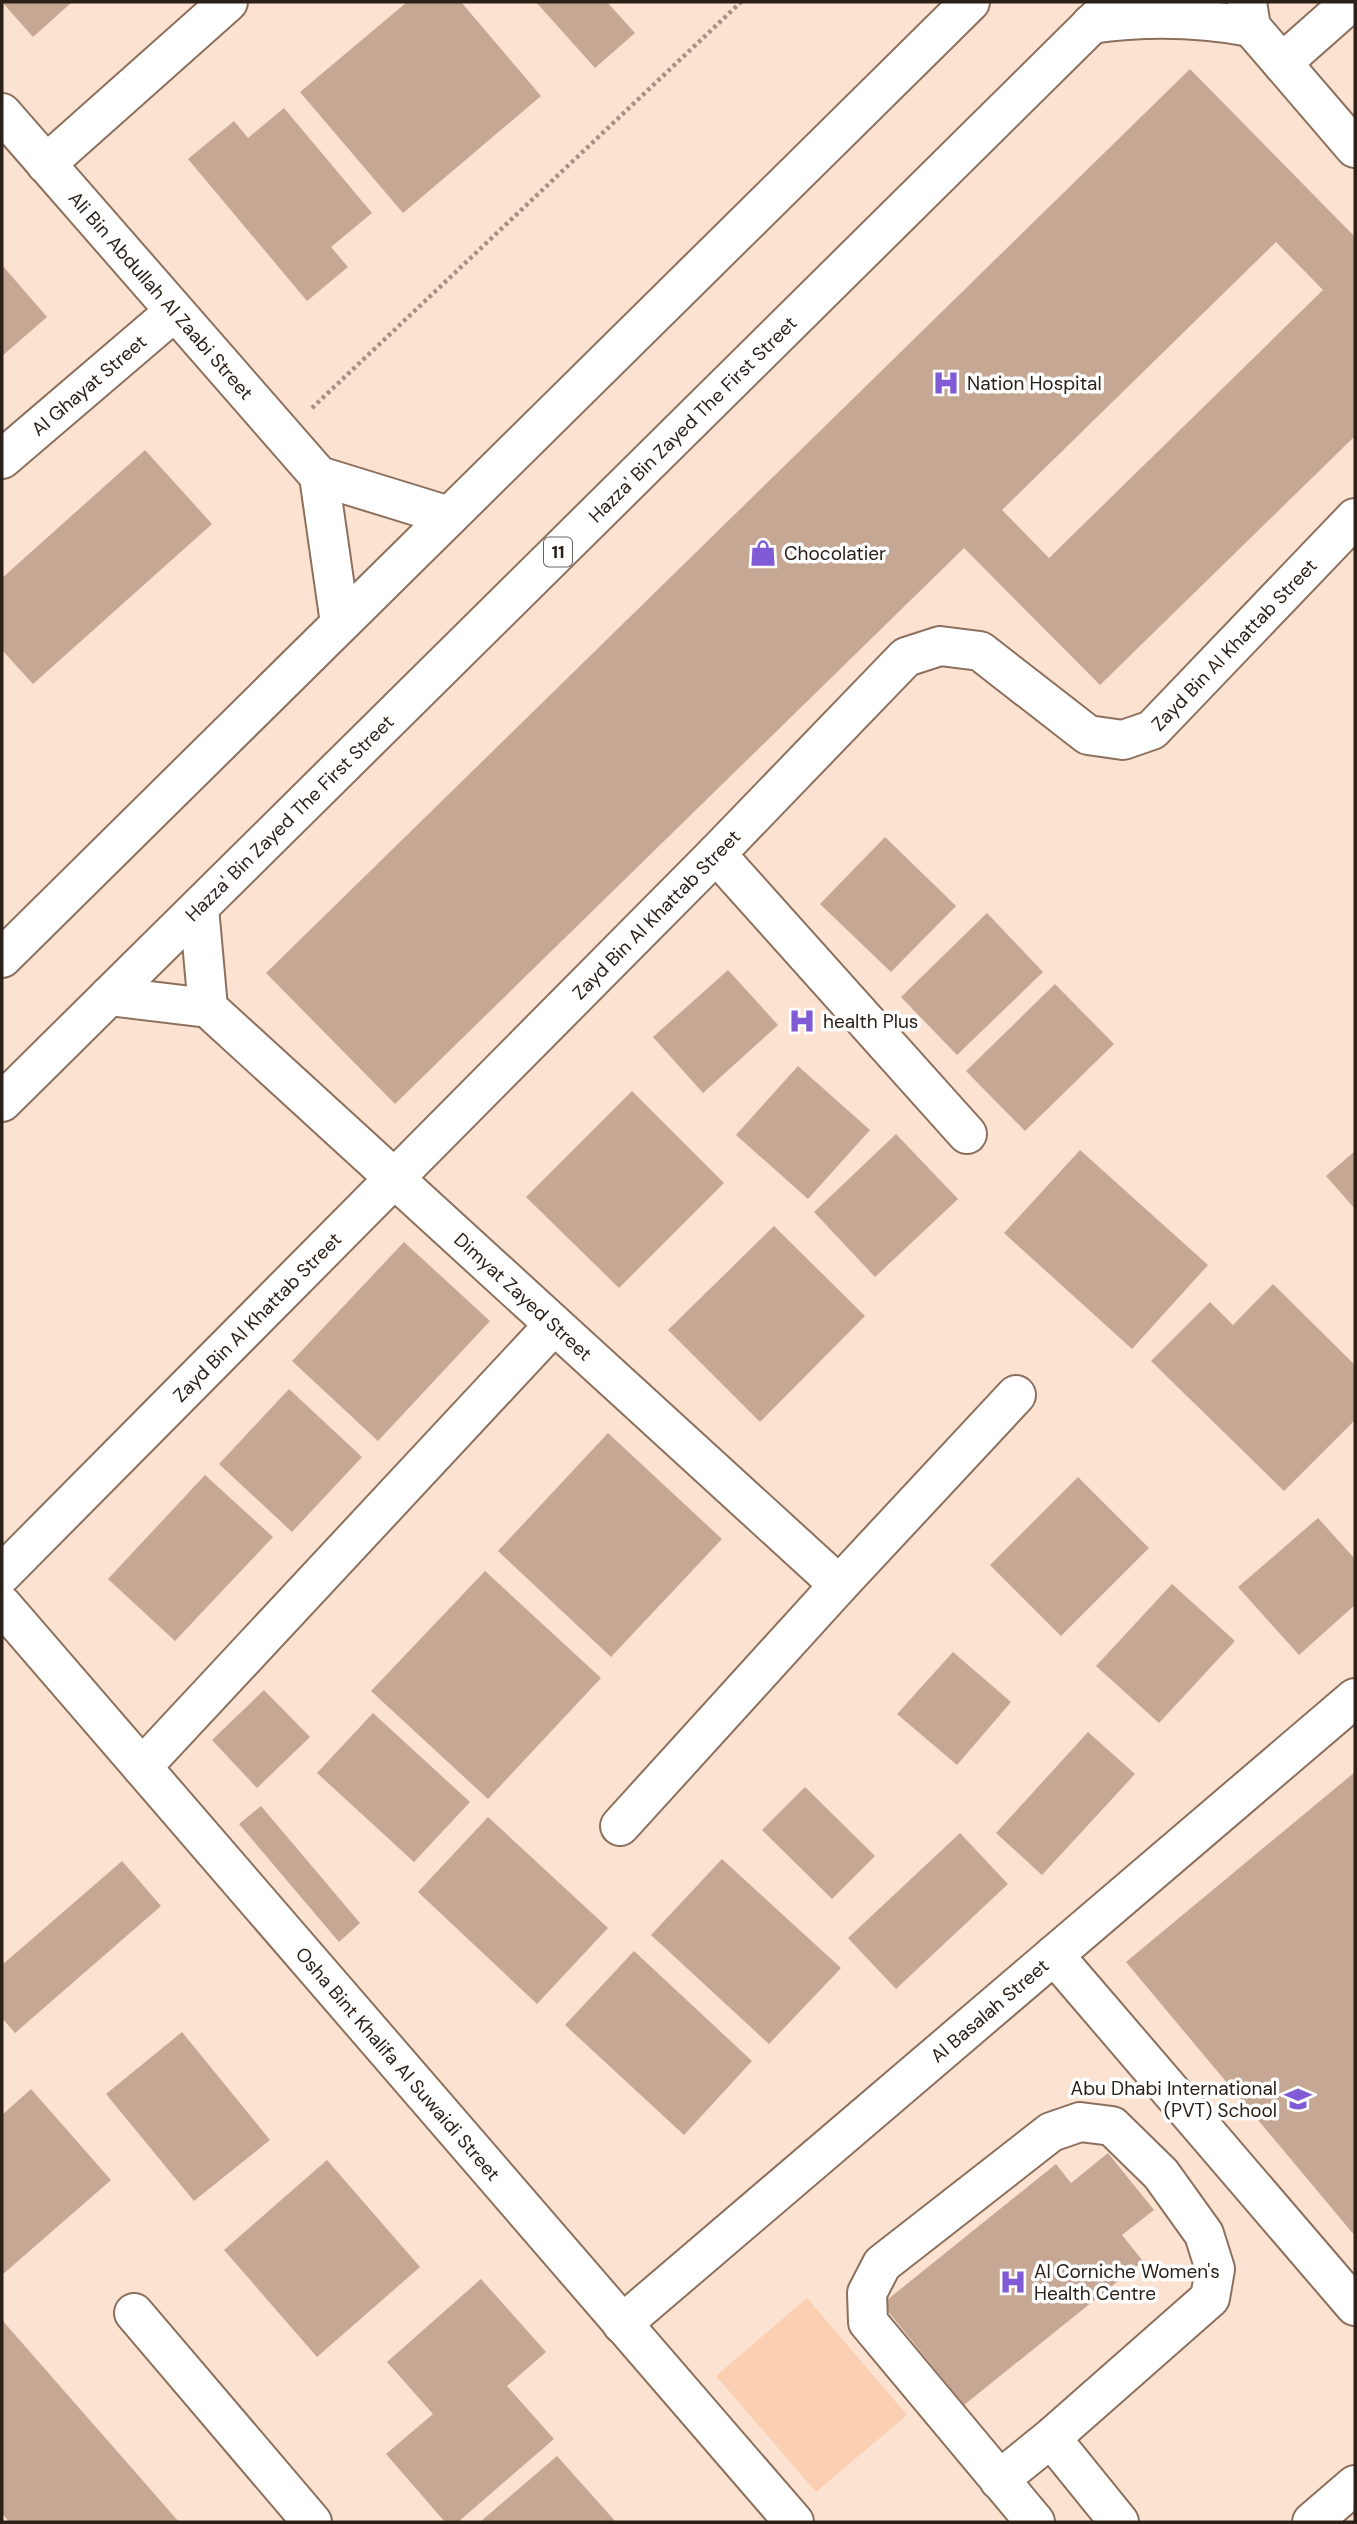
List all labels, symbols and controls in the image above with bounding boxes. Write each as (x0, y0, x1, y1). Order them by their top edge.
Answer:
street label: Ali Bin Abdullah Al Zaabi Street (63, 186, 259, 405)
street label: Hazza' Bin Zayed The First Street (583, 310, 802, 528)
street label: Al Ghayat Street (26, 329, 151, 441)
hospital icon: Nation Hospital (931, 368, 961, 398)
place label: Nation Hospital (967, 371, 1102, 396)
road number: 11 (544, 538, 572, 566)
shop icon: Chocolatier (748, 538, 778, 568)
place label: Chocolatier (784, 541, 886, 566)
street label: Zayd Bin Al Khattab Street (1146, 553, 1322, 736)
street label: Hazza' Bin Zayed The First Street (180, 709, 399, 927)
street label: Zayd Bin Al Khattab Street (567, 824, 746, 1005)
hospital icon: health Plus (787, 1006, 817, 1036)
place label: health Plus (823, 1009, 918, 1034)
street label: Zayd Bin Al Khattab Street (167, 1227, 346, 1407)
street label: Dimyat Zayed Street (449, 1227, 598, 1366)
street label: Osha Bint Khalifa Al Suwaidi Street (290, 1942, 506, 2186)
street label: Al Basalah Street (925, 1953, 1054, 2068)
place label: Abu Dhabi International (PVT) School (1071, 2076, 1277, 2123)
school or university icon: Abu Dhabi International (PVT) School (1283, 2084, 1313, 2114)
place label: Al Corniche Women's Health Centre (1034, 2259, 1220, 2306)
hospital icon: Al Corniche Women's Health Centre (998, 2267, 1028, 2297)

